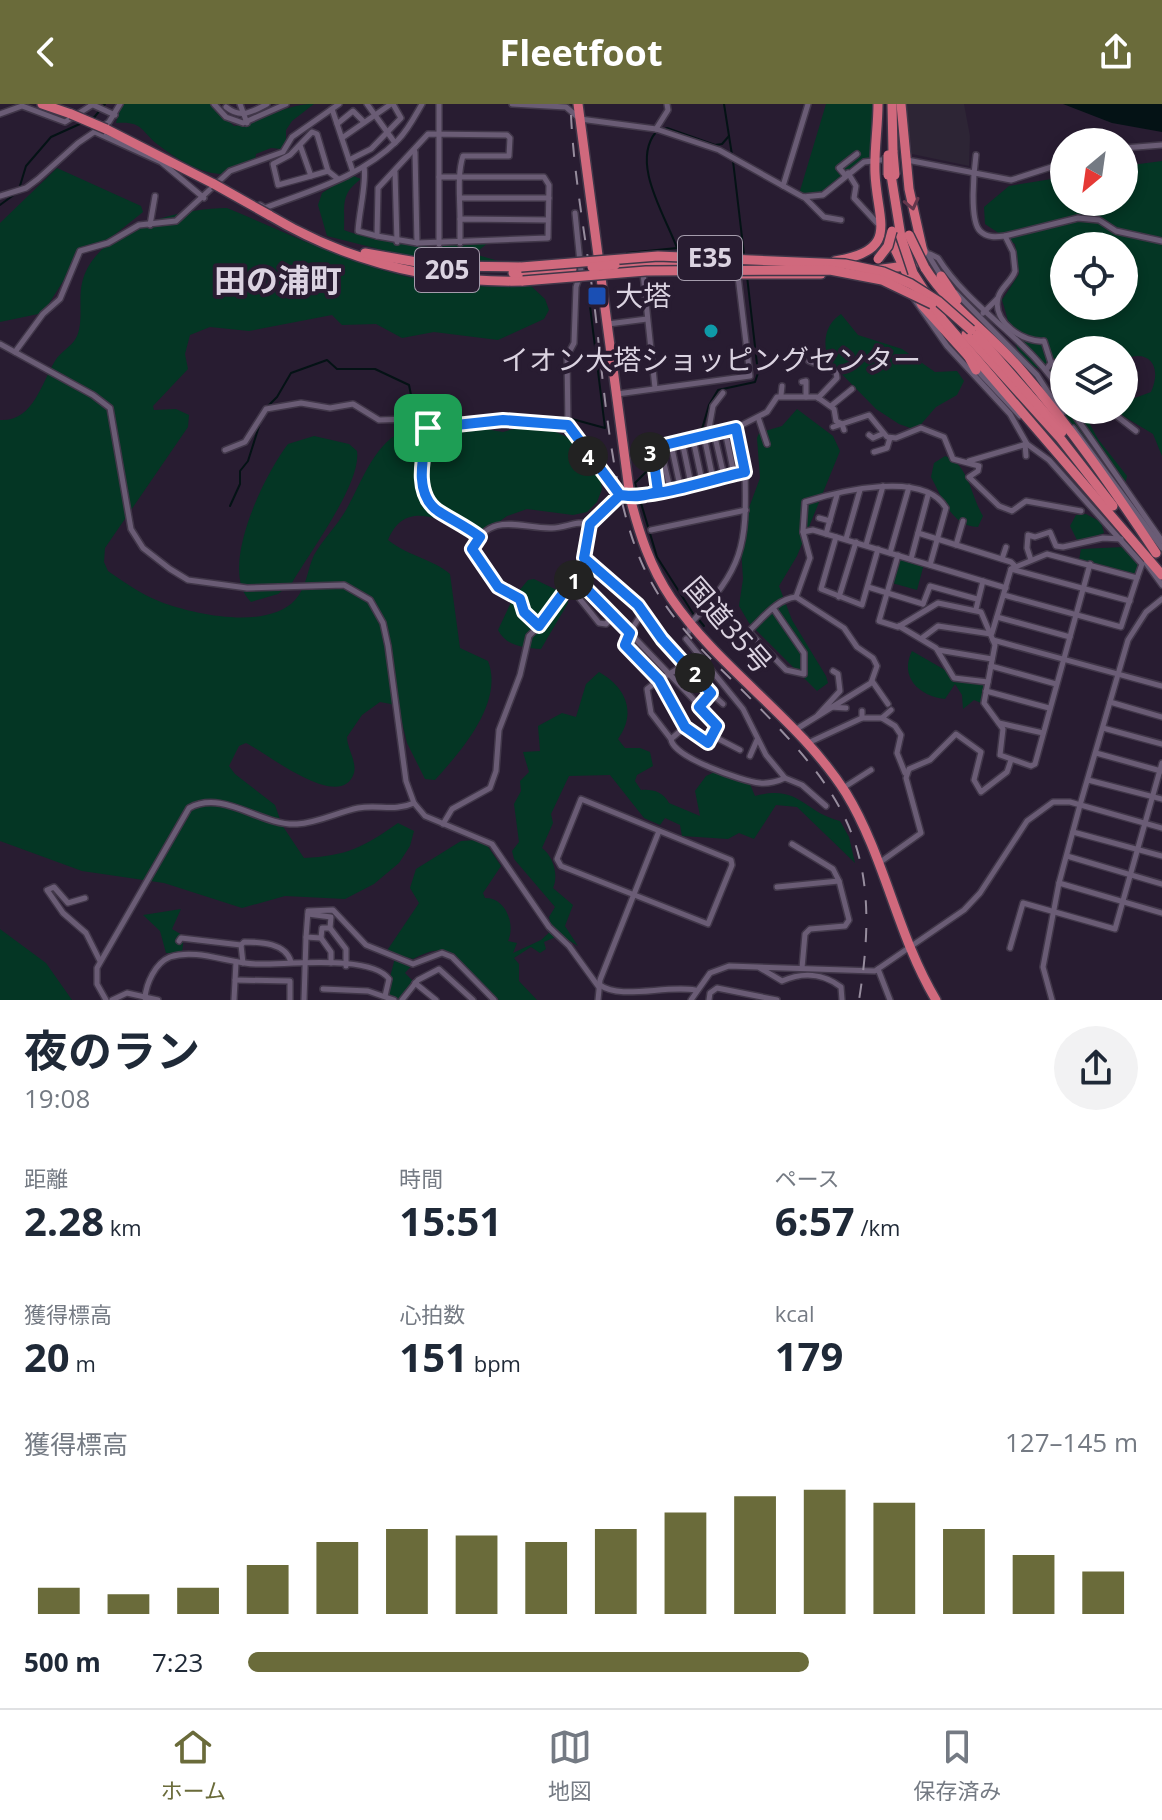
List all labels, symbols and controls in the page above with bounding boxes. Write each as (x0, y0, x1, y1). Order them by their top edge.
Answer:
text: Fleetfoot (499, 28, 663, 77)
icon: back (24, 30, 68, 74)
icon: share (1094, 30, 1138, 74)
north arrow (1050, 128, 1138, 216)
map controls (1050, 128, 1138, 424)
one-way arrow (903, 197, 920, 210)
button: locate (1050, 232, 1138, 320)
road number: E35 (678, 236, 742, 280)
road number: 205 (415, 248, 479, 292)
district label: 田の浦町 (214, 258, 342, 301)
place label: 大塔 (615, 276, 671, 314)
marker: 大塔 (586, 285, 608, 307)
marker: イオン大塔ショッピングセンター (702, 322, 720, 340)
button: layers (1050, 336, 1138, 424)
place label: イオン大塔ショッピングセンター (501, 340, 921, 378)
pin (394, 394, 462, 462)
icon: arrive (406, 406, 450, 450)
pin: 3 (630, 432, 670, 472)
pin: 4 (568, 436, 608, 476)
text: 3 (644, 437, 656, 467)
text: 4 (582, 441, 594, 471)
pin: 1 (554, 560, 594, 600)
text: 1 (568, 565, 580, 595)
street label: 国道35号 (676, 568, 781, 681)
pin: 2 (675, 653, 715, 693)
text: 2 (689, 658, 701, 688)
text: 夜のラン (24, 1020, 200, 1080)
button: share (1054, 1026, 1138, 1110)
text: 19:08 (24, 1080, 90, 1116)
text: 距離 (24, 1163, 68, 1193)
text: 時間 (399, 1163, 443, 1193)
text: ペース (775, 1163, 840, 1193)
text: 2.28 (24, 1193, 104, 1248)
text: 15:51 (399, 1193, 502, 1248)
text: 6:57 (775, 1193, 855, 1248)
text: km (104, 1212, 142, 1242)
text: /km (855, 1212, 900, 1242)
text: kcal (775, 1298, 815, 1328)
text: 獲得標高 (24, 1299, 112, 1329)
text: 心拍数 (399, 1299, 465, 1329)
text: 179 (775, 1328, 843, 1383)
text: 20 (24, 1329, 70, 1384)
text: 151 (399, 1329, 468, 1384)
text: m (70, 1348, 96, 1378)
text: bpm (468, 1348, 521, 1378)
text: 127–145 m (1005, 1424, 1138, 1460)
text: 獲得標高 (24, 1426, 128, 1462)
text: 500 m (24, 1644, 101, 1680)
text: 7:23 (152, 1644, 203, 1680)
tab: ホーム (161, 1725, 226, 1805)
tab: 地図 (548, 1725, 592, 1805)
tab: 保存済み (913, 1725, 1001, 1805)

